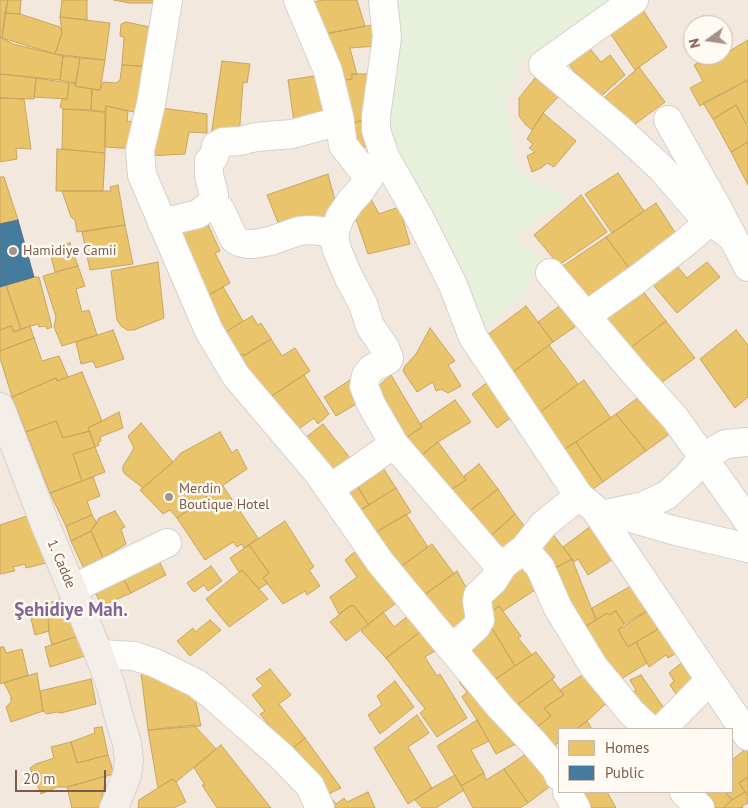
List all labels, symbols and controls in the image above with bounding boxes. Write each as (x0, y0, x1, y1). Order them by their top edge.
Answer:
north arrow (683, 15, 733, 65)
text: N (685, 37, 704, 50)
place label: Hamidiye Camii (23, 243, 117, 259)
marker: Hamidiye Camii (7, 245, 19, 257)
place label: Merdin Boutique Hotel (179, 481, 269, 514)
marker: Merdin Boutique Hotel (163, 491, 175, 503)
street label: 1. Cadde (43, 537, 79, 591)
district label: Şehidiye Mah. (14, 600, 128, 622)
legend (558, 728, 733, 793)
text: Homes (605, 738, 649, 757)
scale bar (18, 760, 109, 792)
text: Public (605, 763, 644, 782)
text: 20 m (23, 769, 56, 788)

